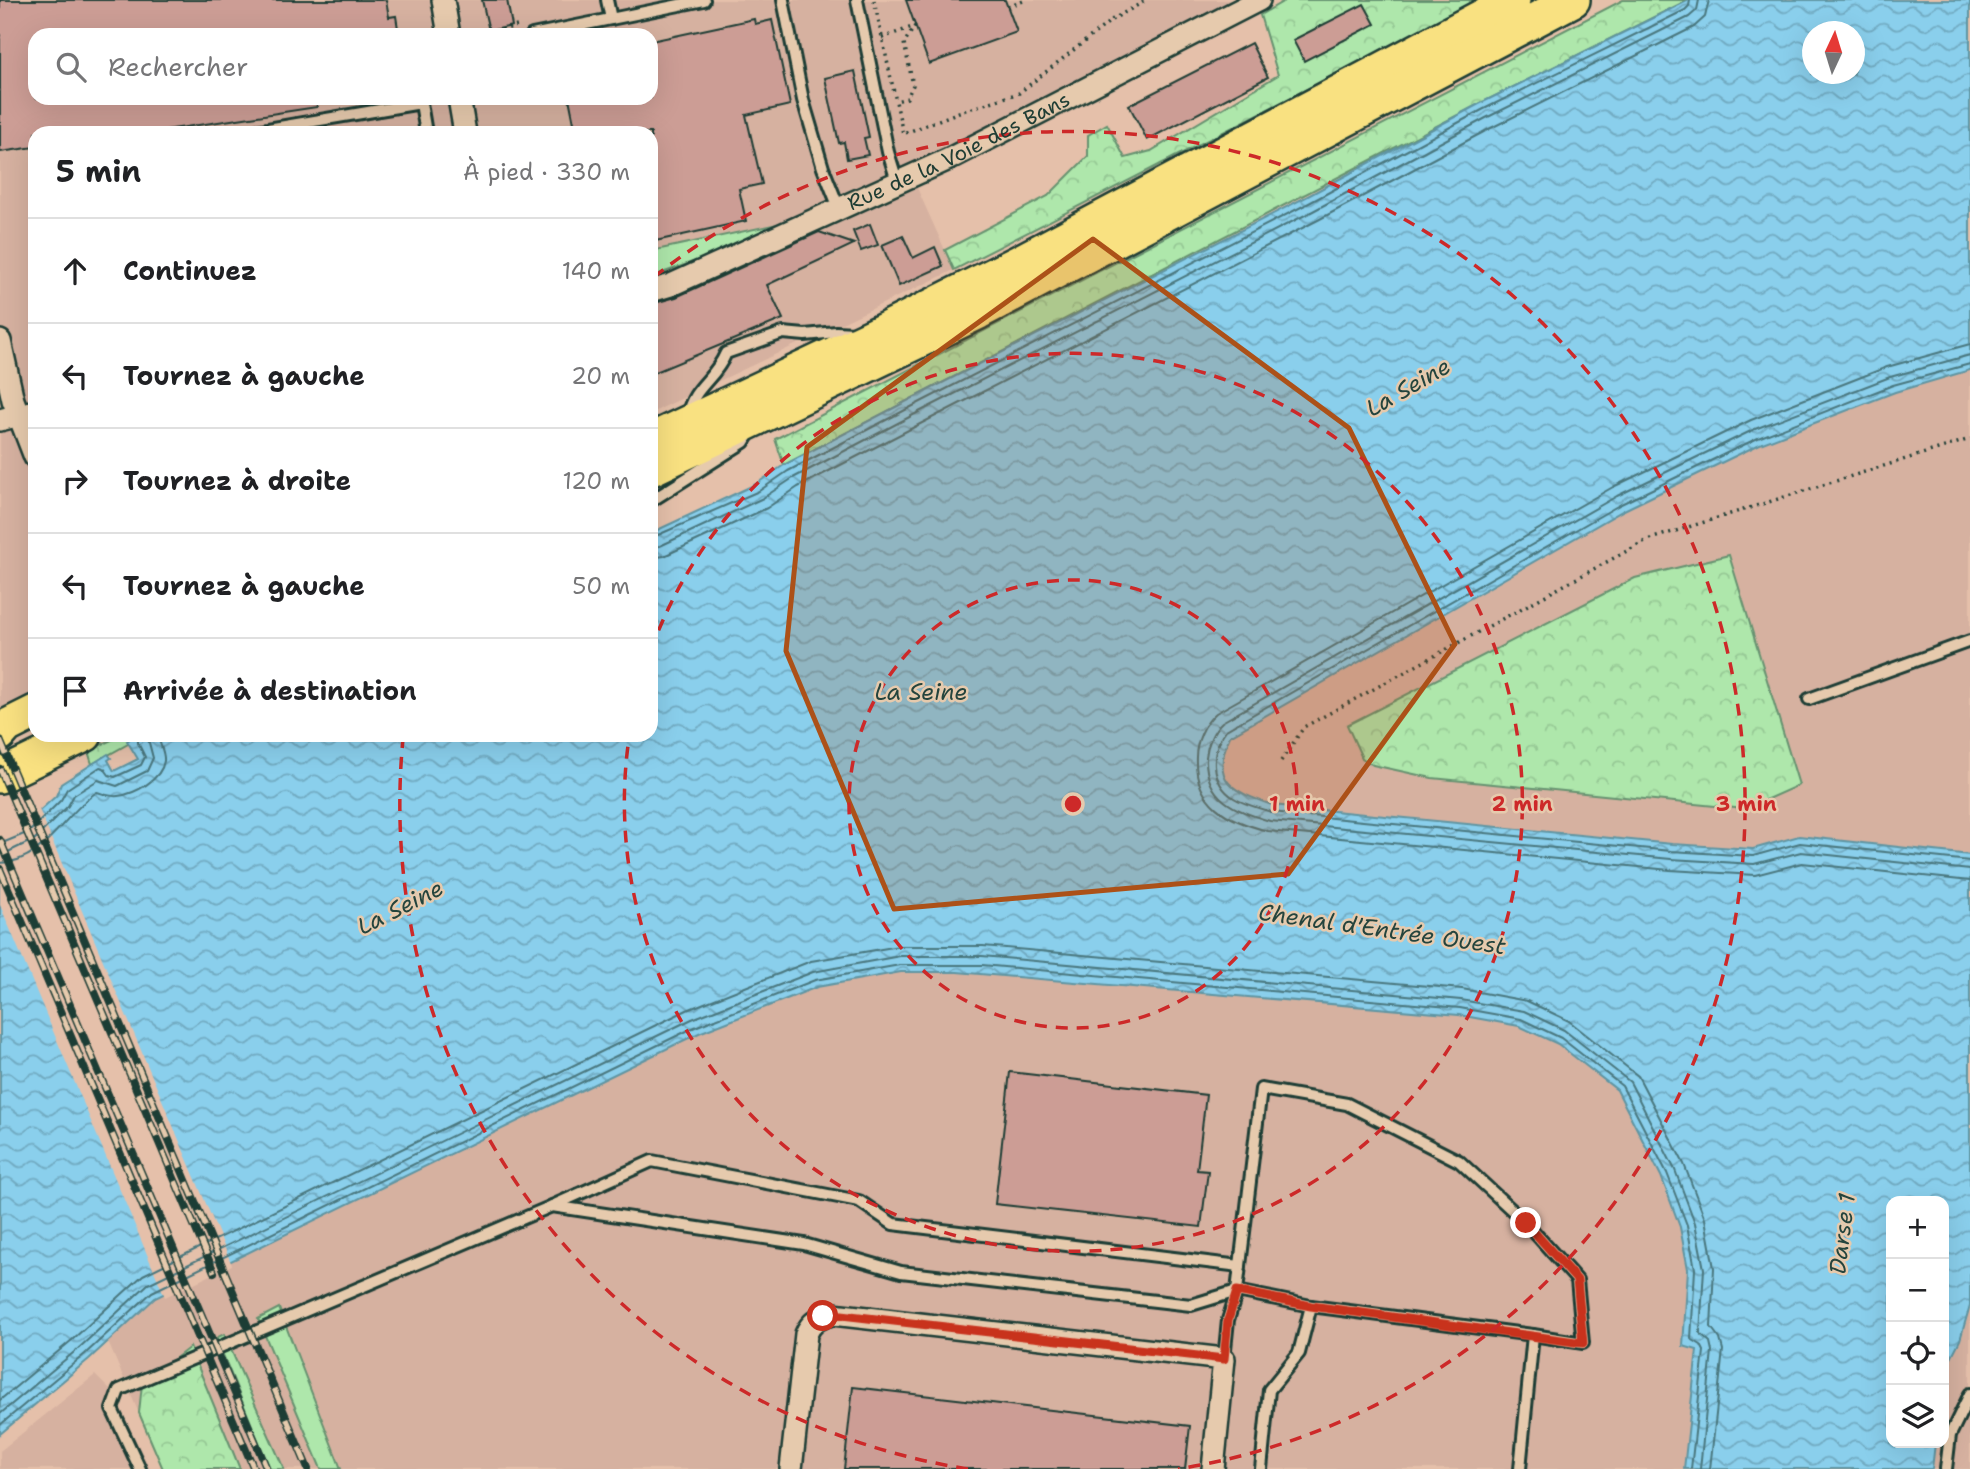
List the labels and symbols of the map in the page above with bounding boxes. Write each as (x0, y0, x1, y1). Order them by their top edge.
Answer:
north arrow (1802, 21, 1865, 84)
street label: Rue de la Voie des Bans (843, 85, 1075, 217)
water label: La Seine (1360, 351, 1456, 423)
water label: La Seine (875, 677, 968, 707)
text: 1 min (1269, 790, 1325, 818)
text: 2 min (1491, 790, 1553, 818)
text: 3 min (1715, 790, 1777, 818)
centre of rings (1061, 792, 1085, 816)
water label: La Seine (352, 873, 448, 941)
water label: Chenal d'Entrée Ouest (1256, 897, 1508, 961)
water label: Darse 1 (1822, 1191, 1862, 1276)
route end (1510, 1207, 1541, 1238)
route start (807, 1300, 838, 1331)

